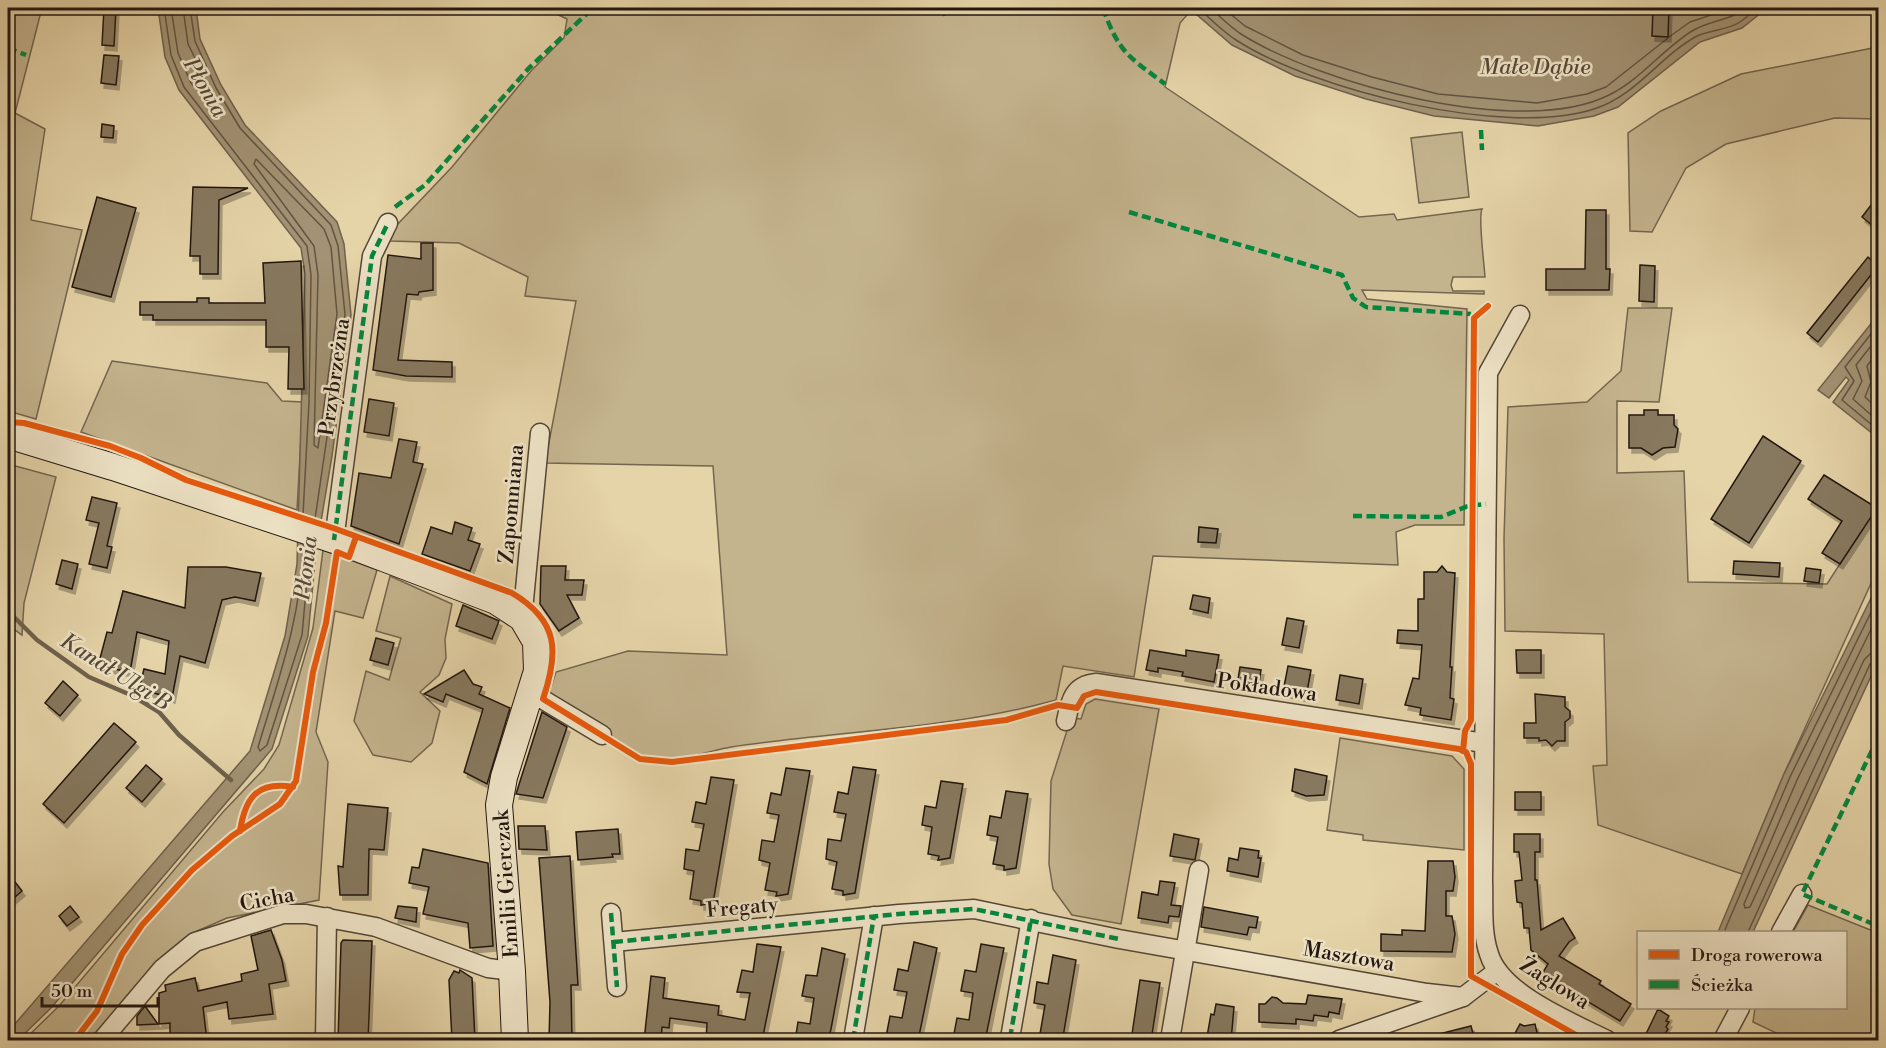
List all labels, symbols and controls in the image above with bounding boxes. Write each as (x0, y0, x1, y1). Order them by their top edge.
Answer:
water label: Płonia (176, 52, 233, 123)
water label: Małe Dąbie (1480, 54, 1590, 81)
street label: Przybrzeżna (314, 316, 356, 438)
street label: Zapomniana (494, 443, 530, 565)
water label: Płonia (289, 534, 324, 603)
water label: Kanał Ulgi B (55, 628, 176, 717)
street label: Pokładowa (1215, 668, 1319, 708)
street label: Emilii Gierczak (489, 808, 525, 959)
street label: Cicha (238, 882, 297, 918)
street label: Fregaty (705, 892, 780, 924)
legend (1637, 931, 1847, 1009)
street label: Masztowa (1301, 936, 1397, 978)
text: Droga rowerowa (1691, 944, 1823, 967)
street label: Żaglowa (1514, 950, 1596, 1016)
scale bar (42, 970, 158, 1008)
text: Ścieżka (1691, 974, 1754, 997)
text: 50 m (51, 980, 93, 1003)

